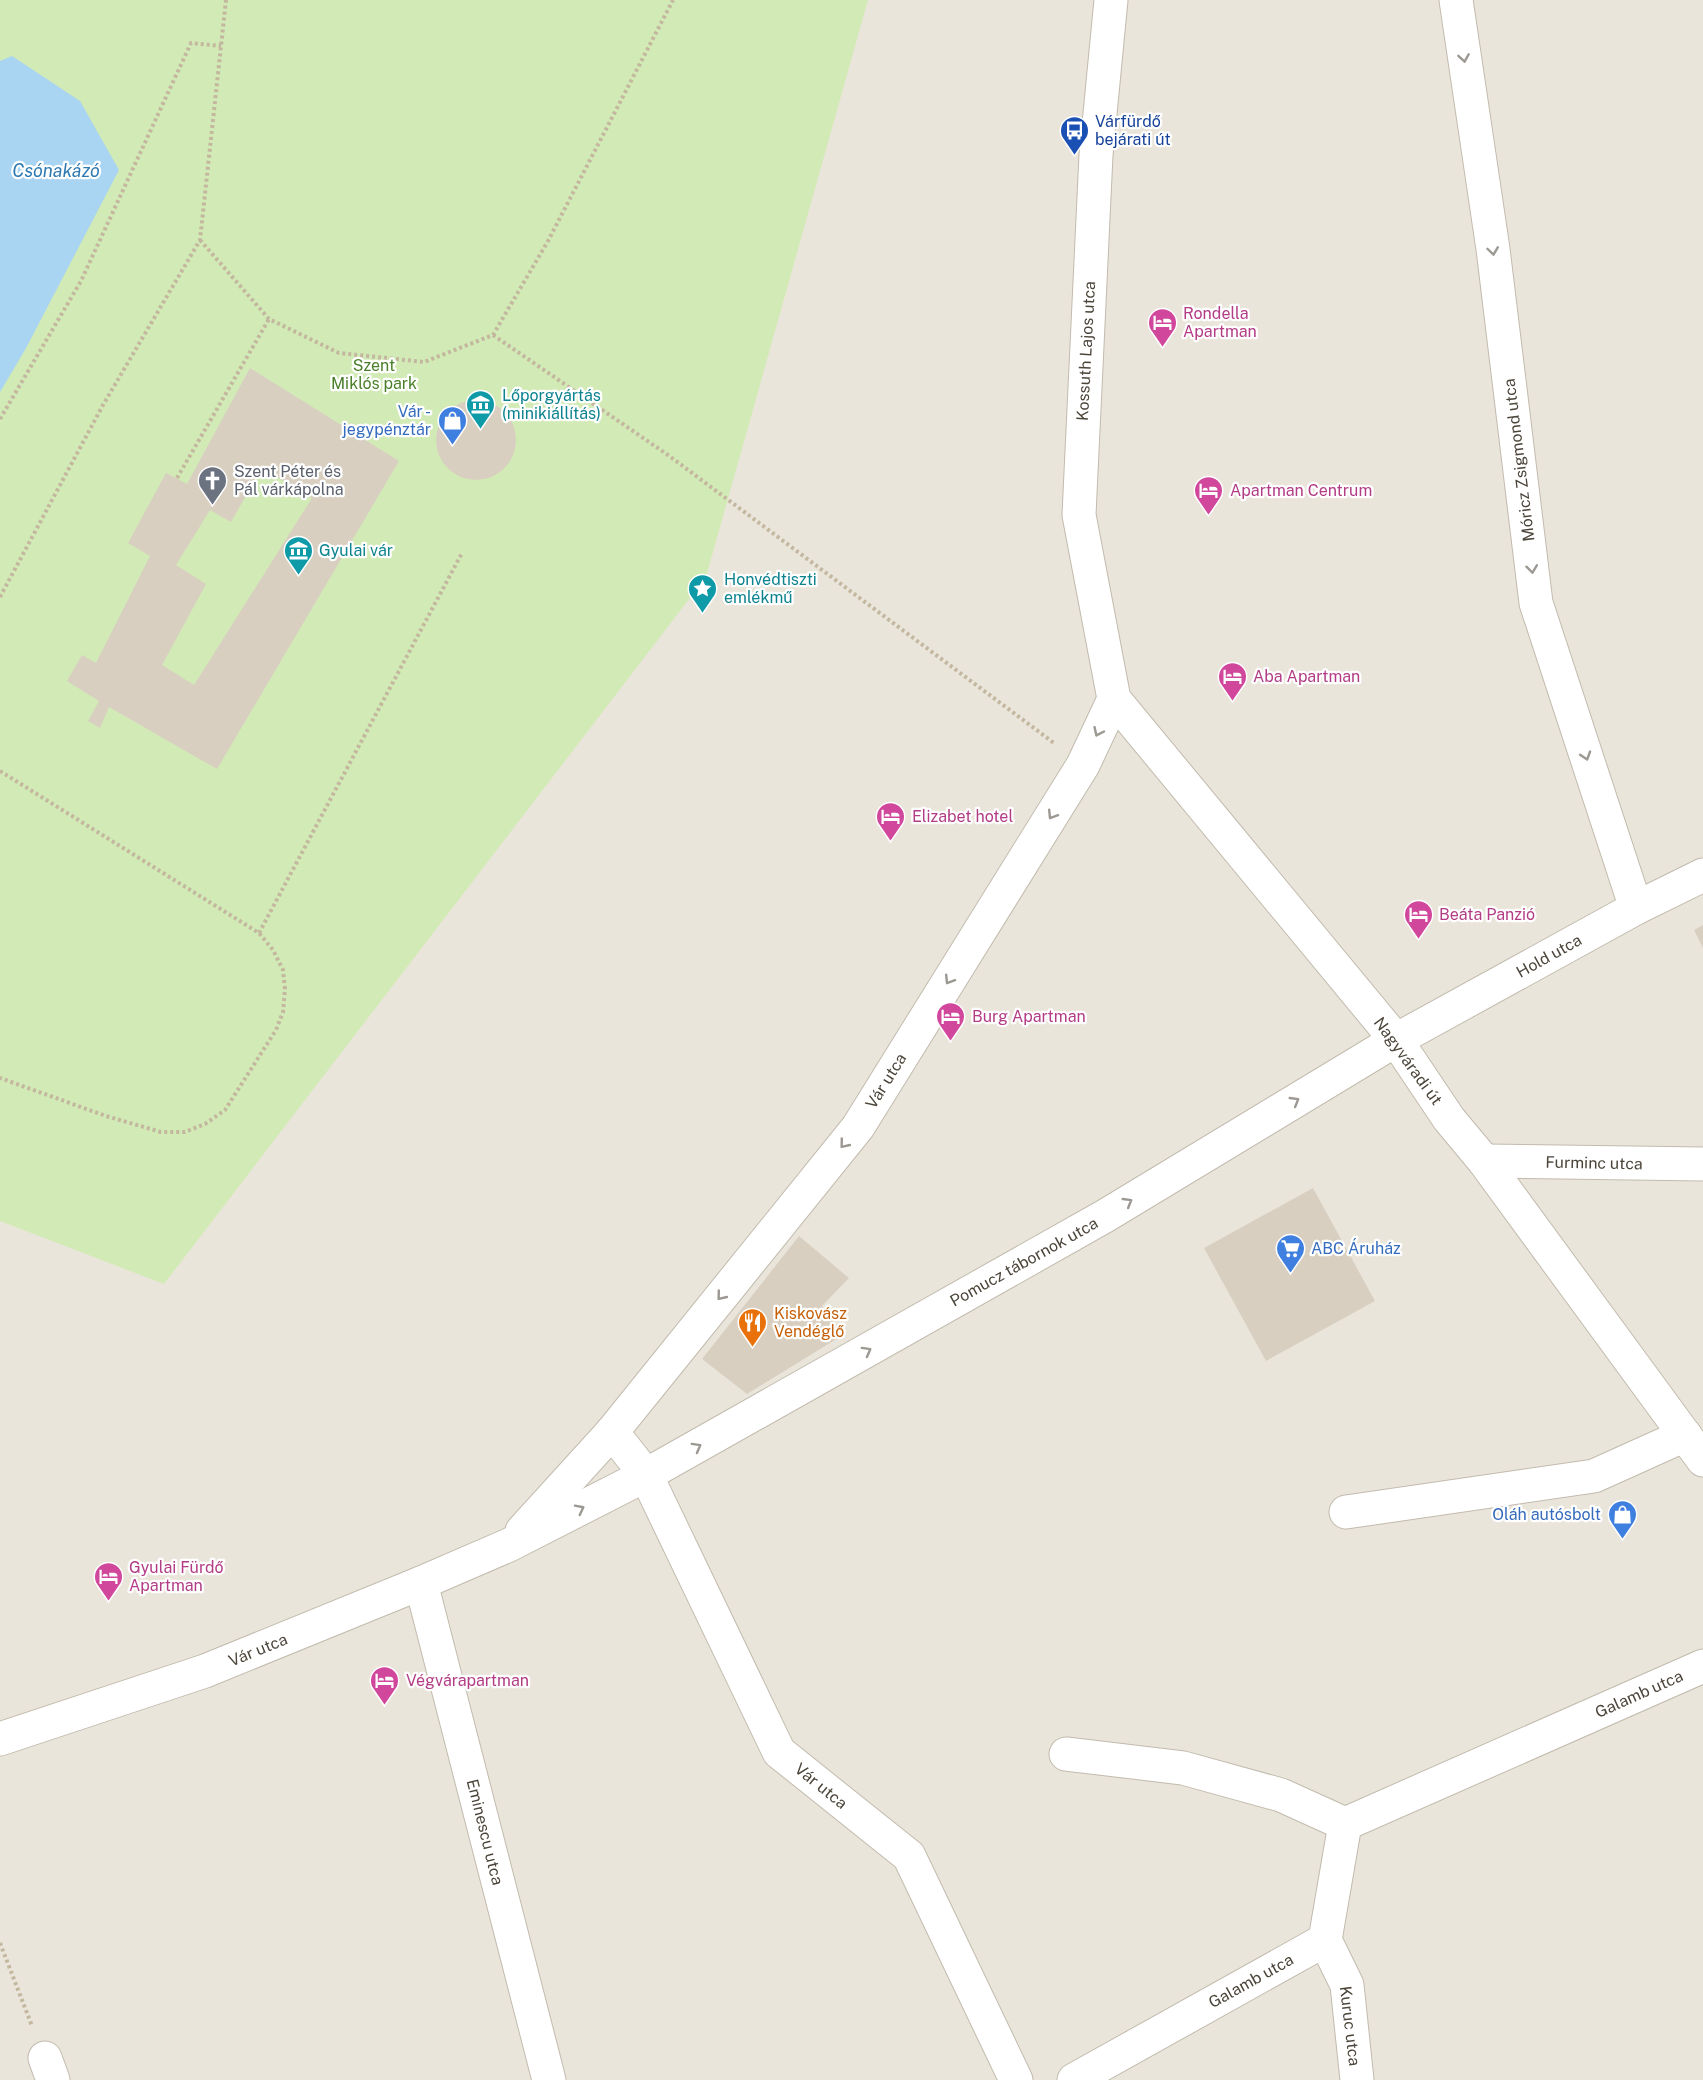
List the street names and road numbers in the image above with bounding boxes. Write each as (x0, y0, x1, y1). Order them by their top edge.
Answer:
street label: Kossuth Lajos utca (1073, 281, 1099, 421)
street label: Móricz Zsigmond utca (1500, 378, 1538, 542)
street label: Hold utca (1513, 930, 1585, 982)
street label: Nagyváradi út (1370, 1013, 1446, 1109)
street label: Vár utca (862, 1050, 910, 1112)
street label: Furminc utca (1545, 1153, 1643, 1173)
street label: Pomucz tábornok utca (947, 1213, 1101, 1311)
street label: Vár utca (226, 1630, 290, 1670)
street label: Galamb utca (1592, 1666, 1686, 1722)
street label: Vár utca (791, 1759, 851, 1813)
street label: Eminescu utca (463, 1777, 507, 1887)
street label: Galamb utca (1205, 1950, 1297, 2012)
street label: Kuruc utca (1336, 1985, 1364, 2067)

